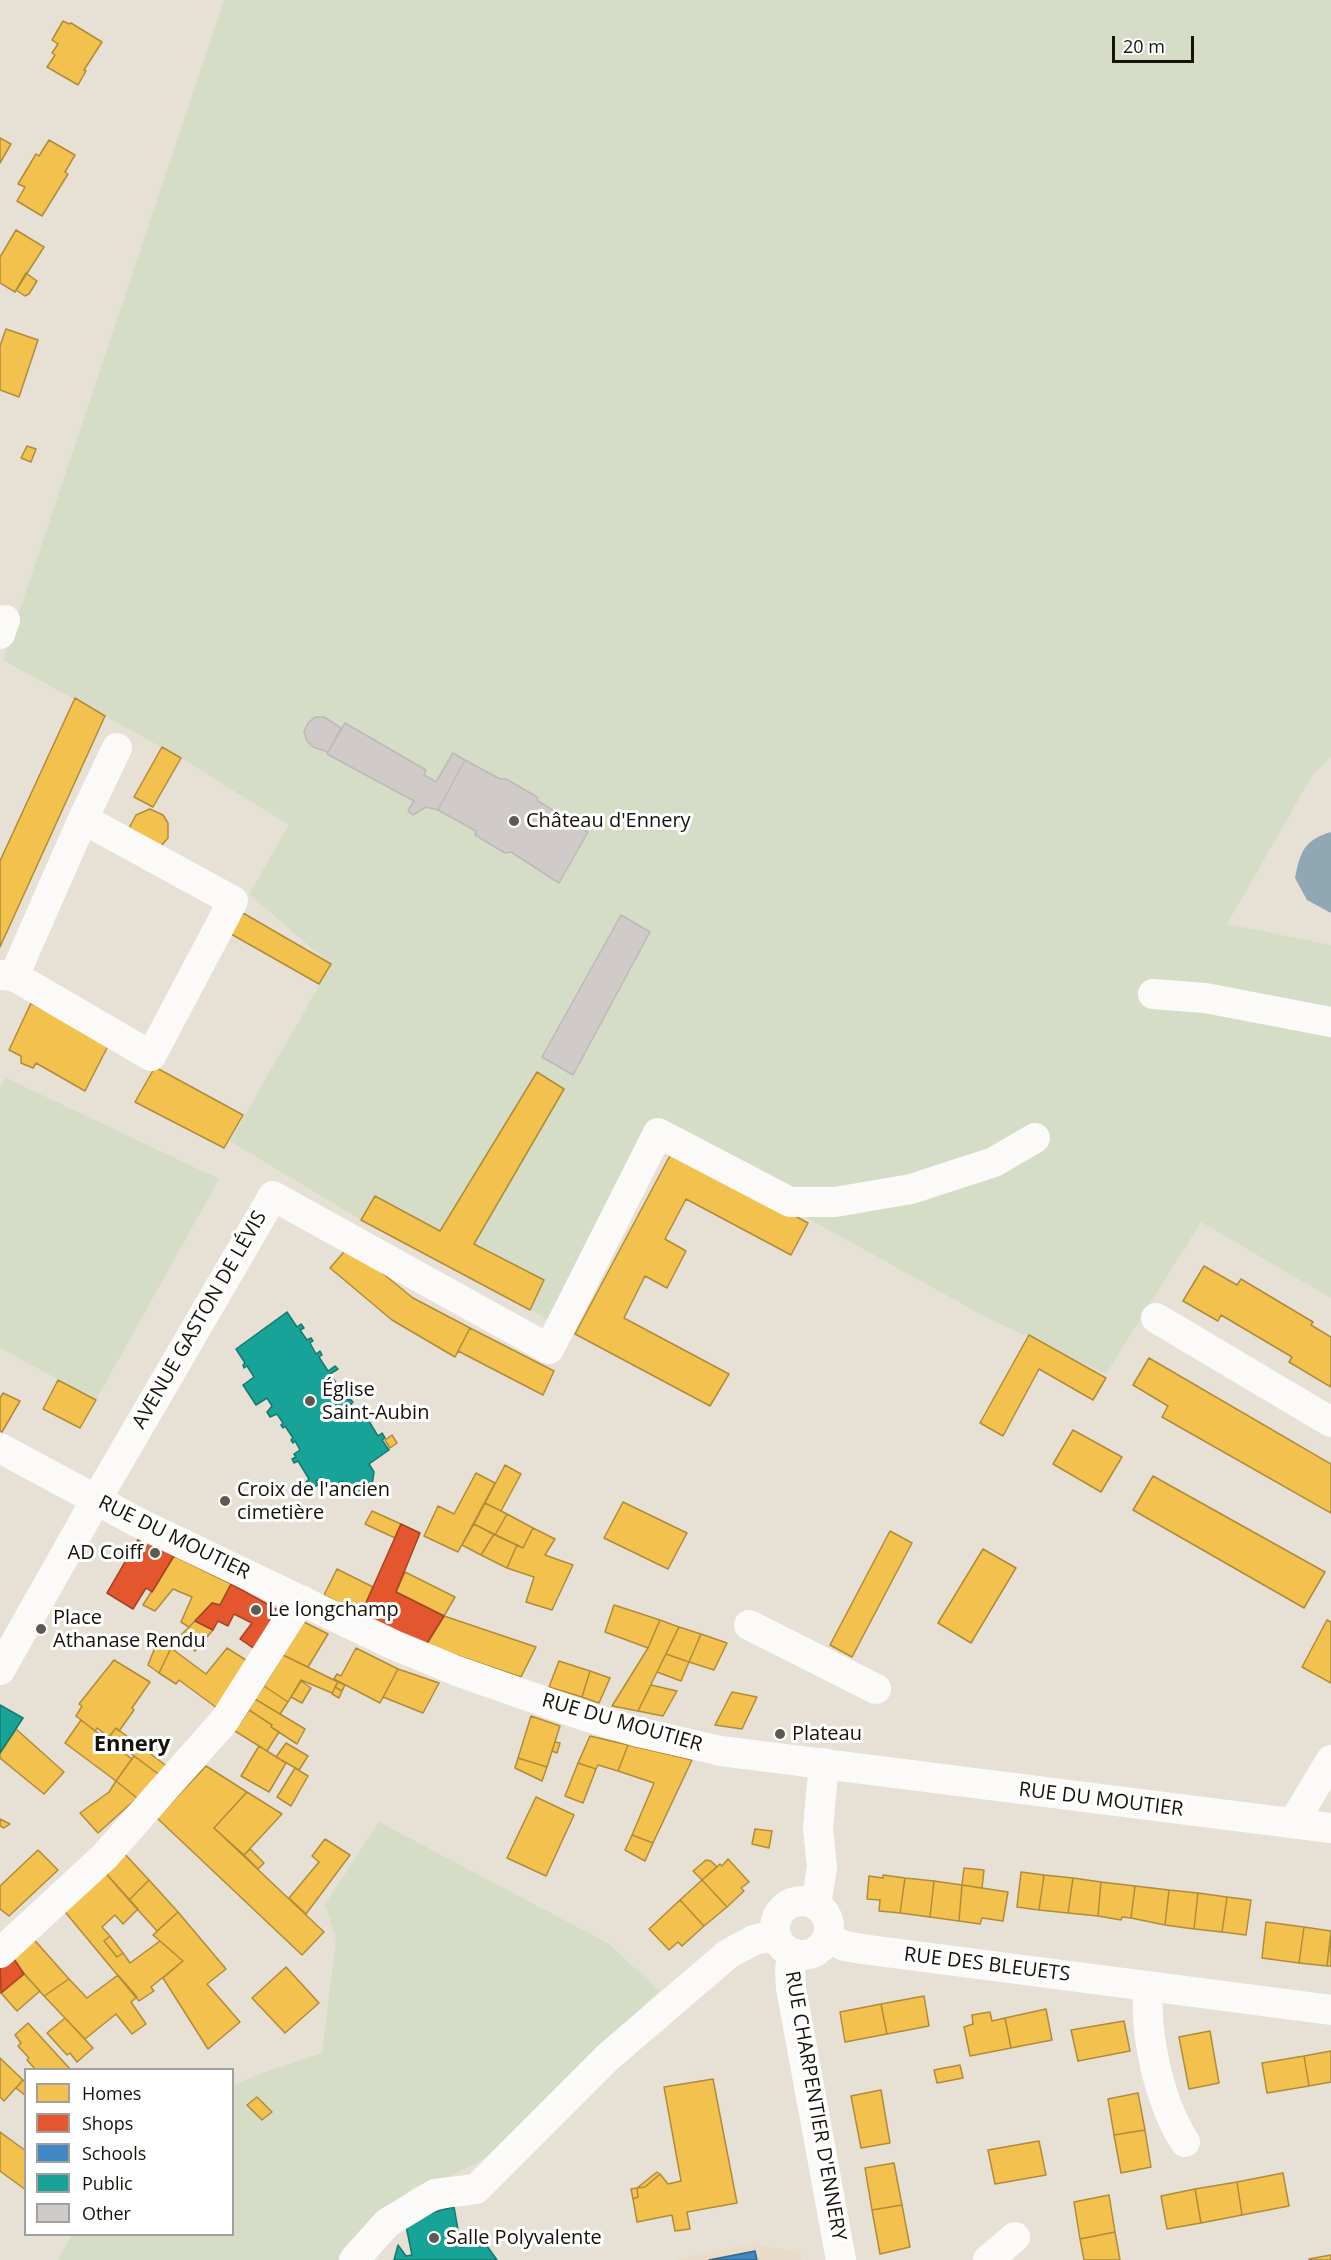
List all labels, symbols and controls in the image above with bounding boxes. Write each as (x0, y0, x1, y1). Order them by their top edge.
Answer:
scale bar (1115, 24, 1198, 62)
text: 20 m (1123, 34, 1165, 58)
place label: Château d'Ennery (526, 809, 691, 833)
marker: Château d'Ennery (507, 814, 521, 828)
street label: AVENUE GASTON DE LÉVIS (128, 1207, 272, 1433)
place label: Église Saint-Aubin (322, 1378, 429, 1425)
marker: Église Saint-Aubin (303, 1394, 317, 1408)
place label: Croix de l'ancien cimetière (237, 1478, 390, 1525)
street label: RUE DU MOUTIER (94, 1491, 254, 1585)
marker: Croix de l'ancien cimetière (218, 1494, 232, 1508)
place label: AD Coiff (68, 1541, 143, 1565)
marker: AD Coiff (148, 1546, 162, 1560)
place label: Le longchamp (268, 1598, 399, 1622)
marker: Le longchamp (249, 1603, 263, 1617)
place label: Place Athanase Rendu (53, 1606, 206, 1653)
marker: Place Athanase Rendu (34, 1622, 48, 1636)
street label: RUE DU MOUTIER (539, 1689, 705, 1757)
place label: Plateau (792, 1722, 862, 1746)
marker: Plateau (773, 1727, 787, 1741)
district label: Ennery (94, 1732, 170, 1758)
street label: RUE DU MOUTIER (1017, 1778, 1185, 1822)
street label: RUE DES BLEUETS (903, 1943, 1071, 1987)
street label: RUE CHARPENTIER D'ENNERY (779, 1969, 851, 2243)
legend (24, 2068, 234, 2236)
text: Homes (82, 2081, 141, 2105)
text: Shops (82, 2111, 133, 2135)
text: Schools (82, 2141, 146, 2165)
text: Public (82, 2171, 133, 2195)
text: Other (82, 2201, 131, 2225)
place label: Salle Polyvalente (446, 2226, 602, 2250)
marker: Salle Polyvalente (427, 2231, 441, 2245)

